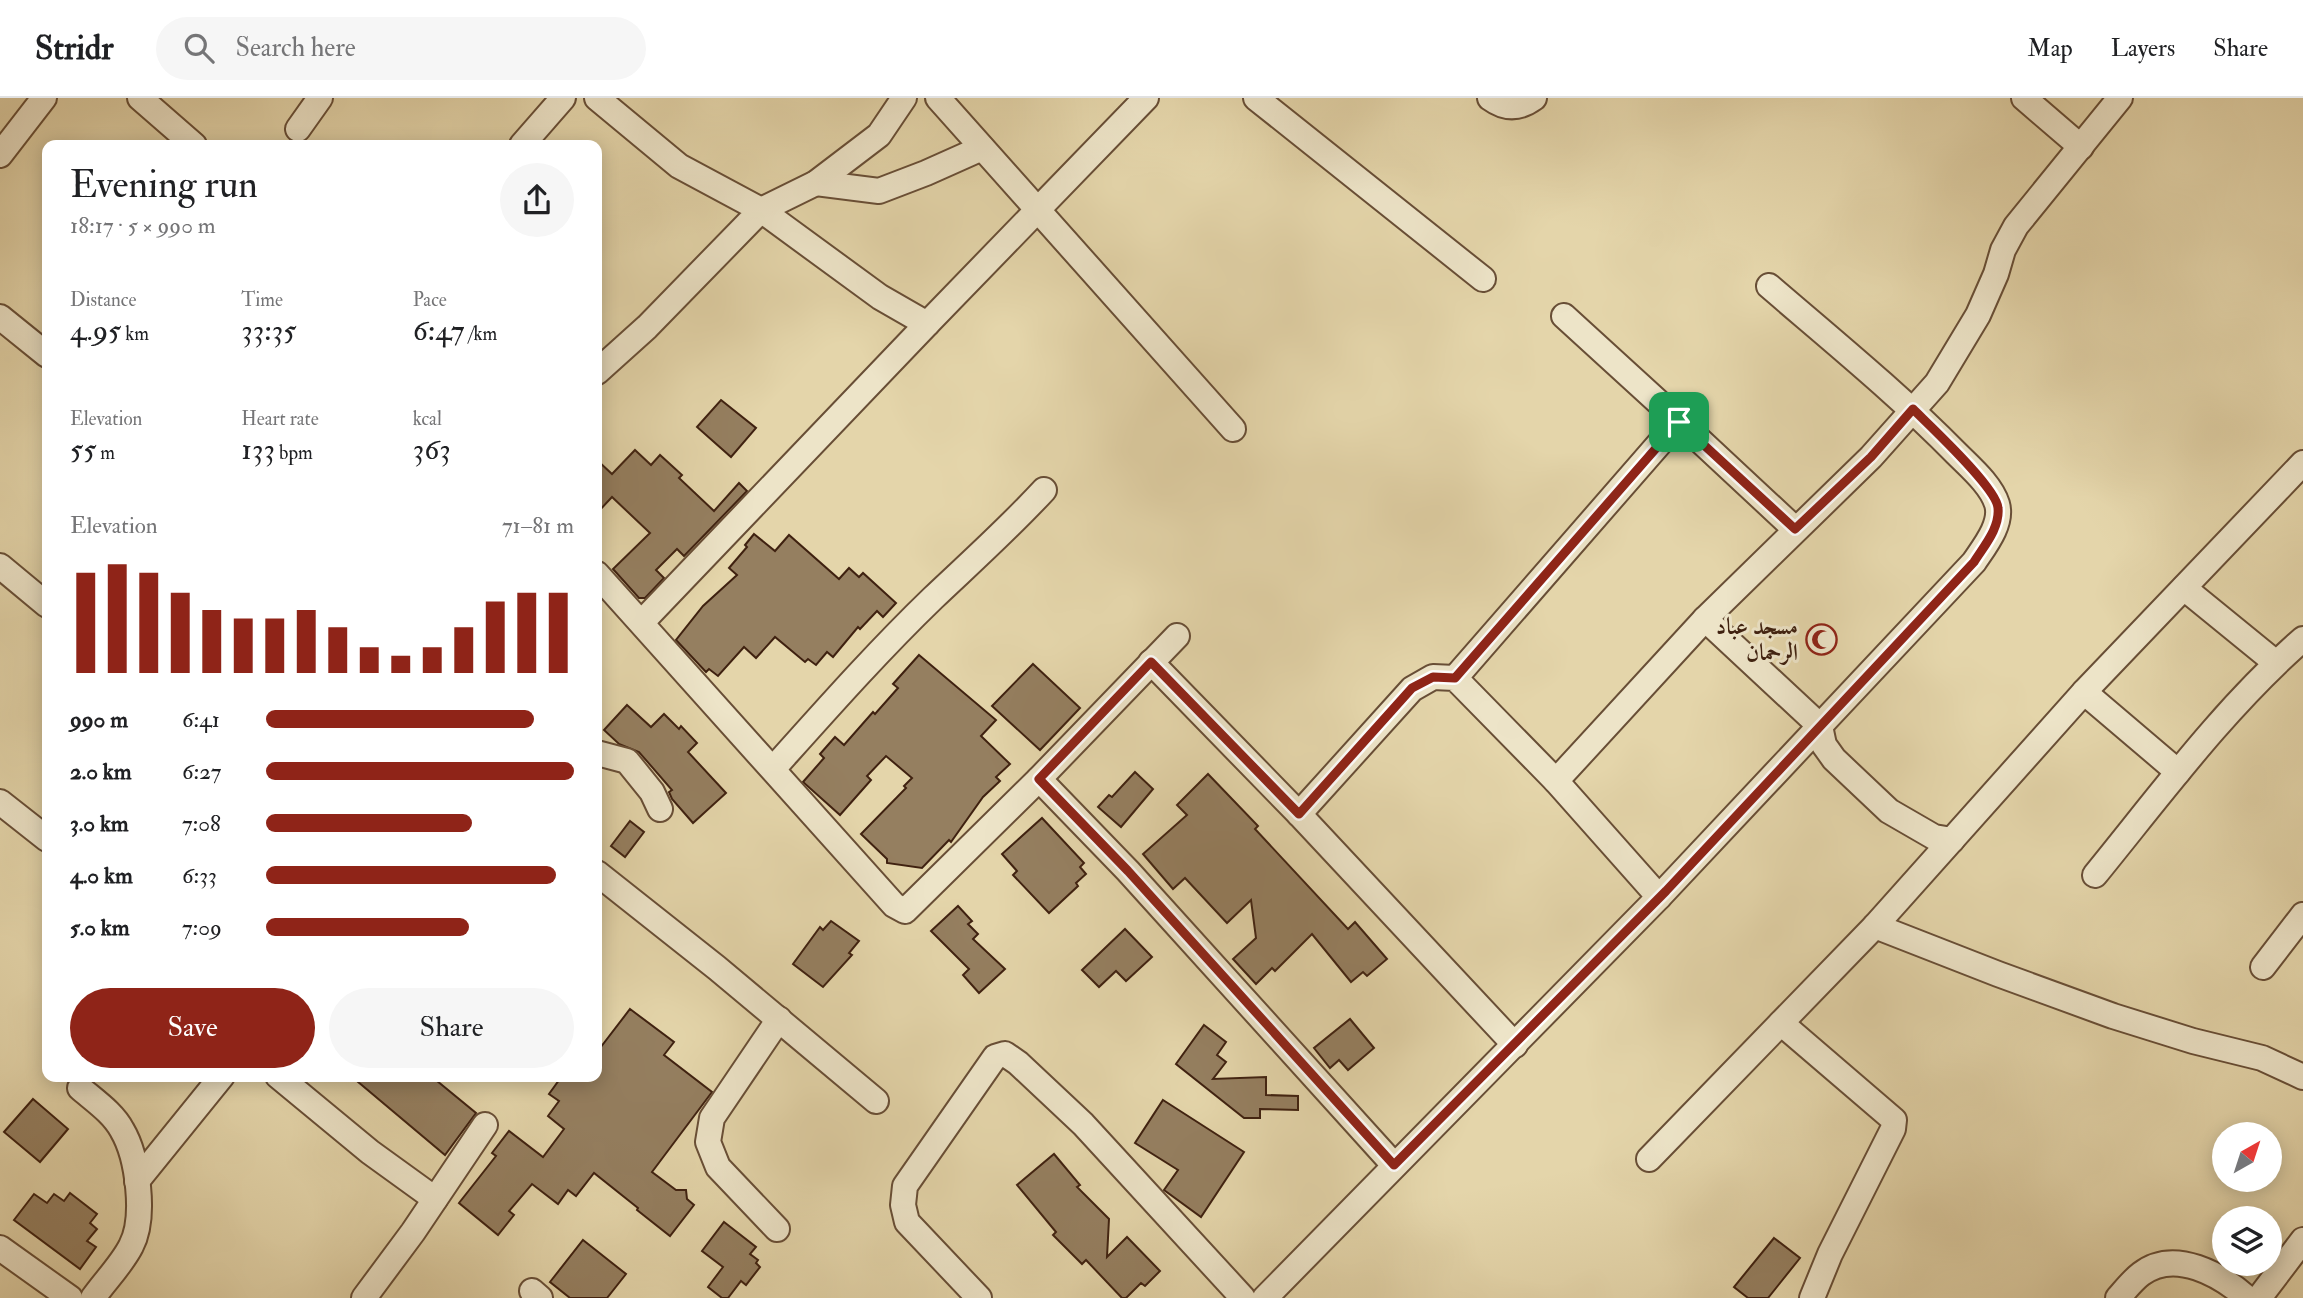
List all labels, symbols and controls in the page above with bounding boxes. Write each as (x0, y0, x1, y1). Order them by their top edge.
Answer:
search box (156, 17, 646, 80)
text: Stridr (35, 28, 114, 69)
icon: search (180, 29, 218, 67)
text: Search here (236, 32, 356, 64)
text: Map (2028, 33, 2073, 64)
text: Layers (2111, 33, 2175, 64)
text: Share (2213, 33, 2268, 64)
text: Evening run (70, 161, 258, 209)
button: share (500, 163, 574, 237)
text: 18:17 · 5 × 990 m (70, 211, 216, 240)
text: Distance (70, 288, 136, 312)
text: Time (241, 288, 283, 312)
text: Pace (413, 288, 447, 312)
text: 4.95 (70, 312, 121, 349)
text: 33:35 (241, 312, 296, 349)
text: 6:47 (413, 312, 464, 349)
text: km (121, 322, 149, 346)
text: /km (464, 322, 497, 346)
pin (1649, 392, 1709, 452)
icon: arrive (1660, 403, 1698, 441)
text: Elevation (70, 407, 142, 431)
text: Heart rate (241, 407, 319, 431)
text: kcal (413, 407, 442, 431)
text: 55 (70, 431, 96, 468)
text: 133 (241, 431, 275, 468)
text: 363 (413, 431, 451, 468)
text: m (96, 441, 115, 465)
text: bpm (275, 441, 313, 465)
text: Elevation (70, 511, 158, 540)
text: 71–81 m (502, 511, 574, 540)
place label: مسجد عباد الرحمان (1716, 612, 1798, 667)
mosque icon: مسجد عباد الرحمان (1804, 622, 1838, 656)
text: 990 m (70, 705, 128, 734)
text: 6:41 (182, 705, 220, 734)
text: 2.0 km (70, 757, 132, 786)
text: 6:27 (182, 757, 221, 786)
text: 3.0 km (70, 809, 129, 838)
text: 7:08 (182, 809, 221, 838)
text: 4.0 km (70, 861, 133, 890)
text: 6:33 (182, 861, 217, 890)
text: 5.0 km (70, 913, 130, 942)
text: 7:09 (182, 913, 222, 942)
button: Save (70, 988, 315, 1068)
button: Share (329, 988, 574, 1068)
north arrow (2212, 1122, 2282, 1192)
map controls (2212, 1122, 2282, 1276)
button: layers (2212, 1206, 2282, 1276)

